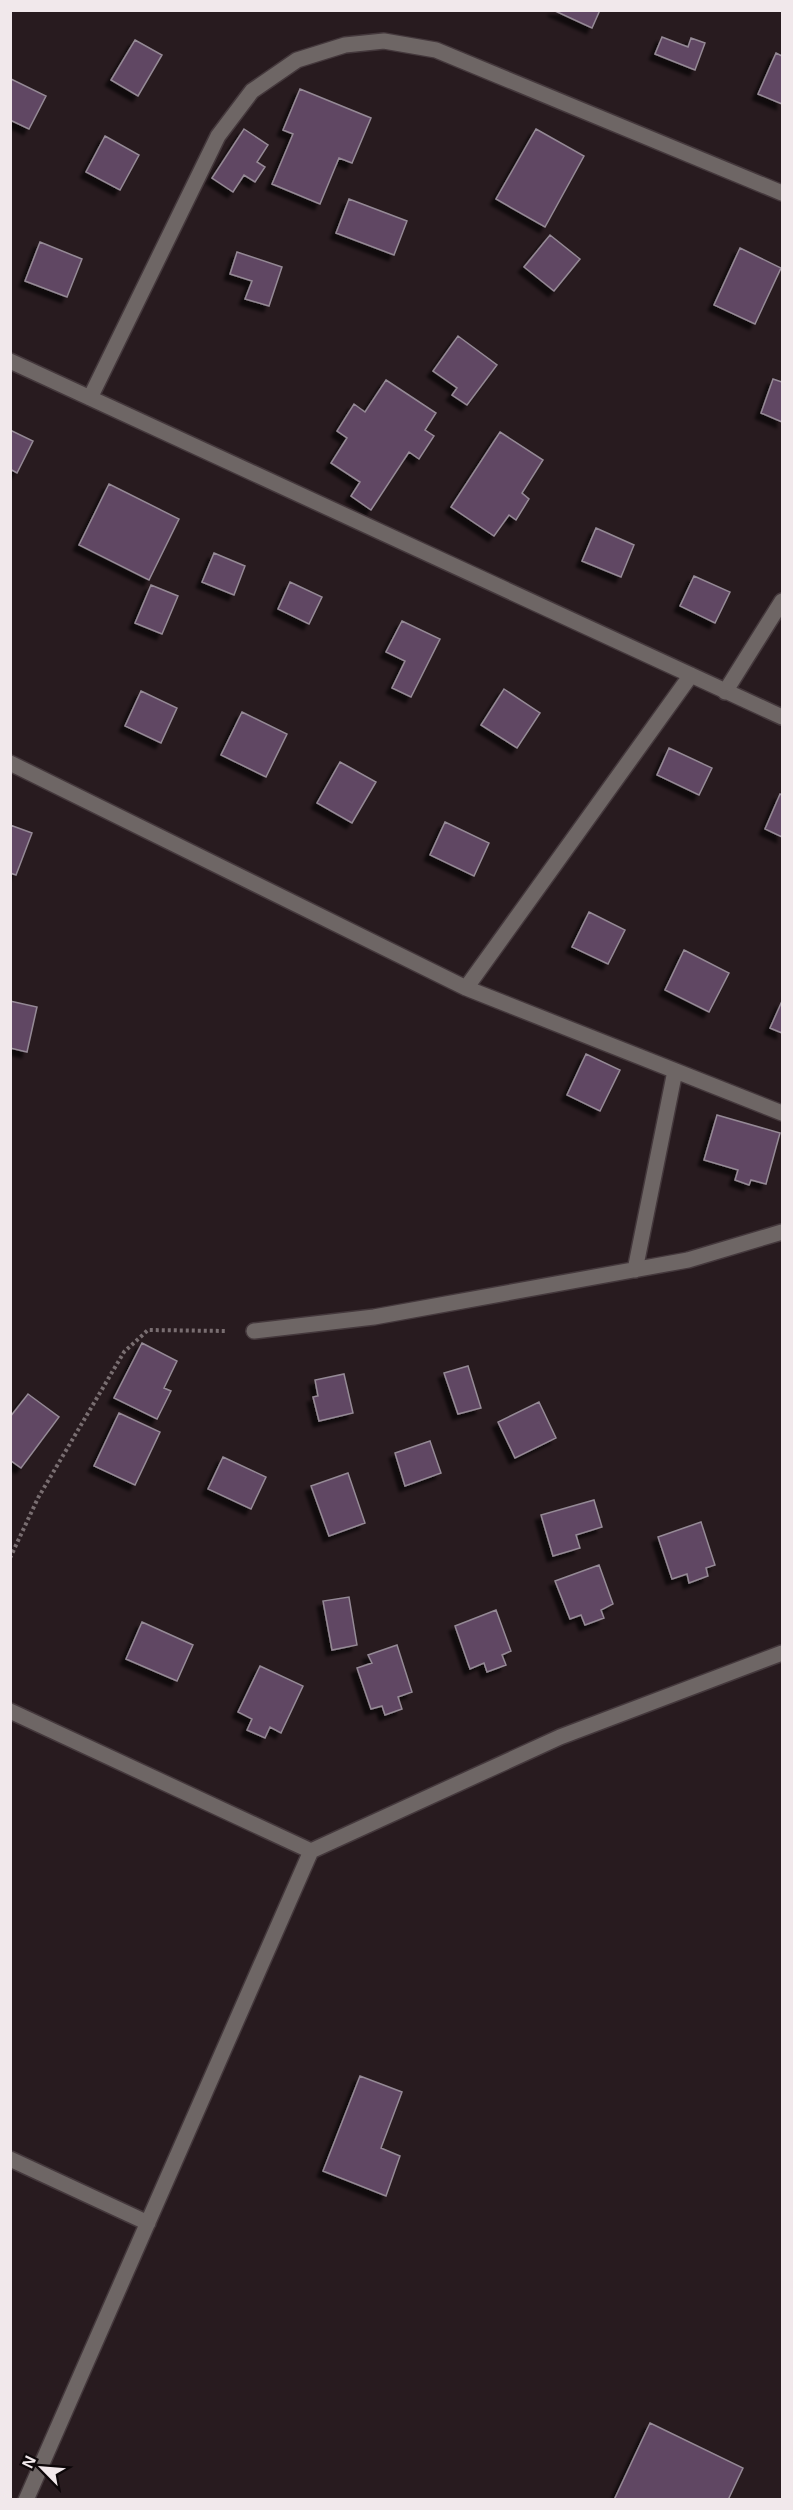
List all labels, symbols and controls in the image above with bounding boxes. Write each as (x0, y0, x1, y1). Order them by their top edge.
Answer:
north arrow (12, 2438, 72, 2498)
text: N (19, 2453, 39, 2471)

